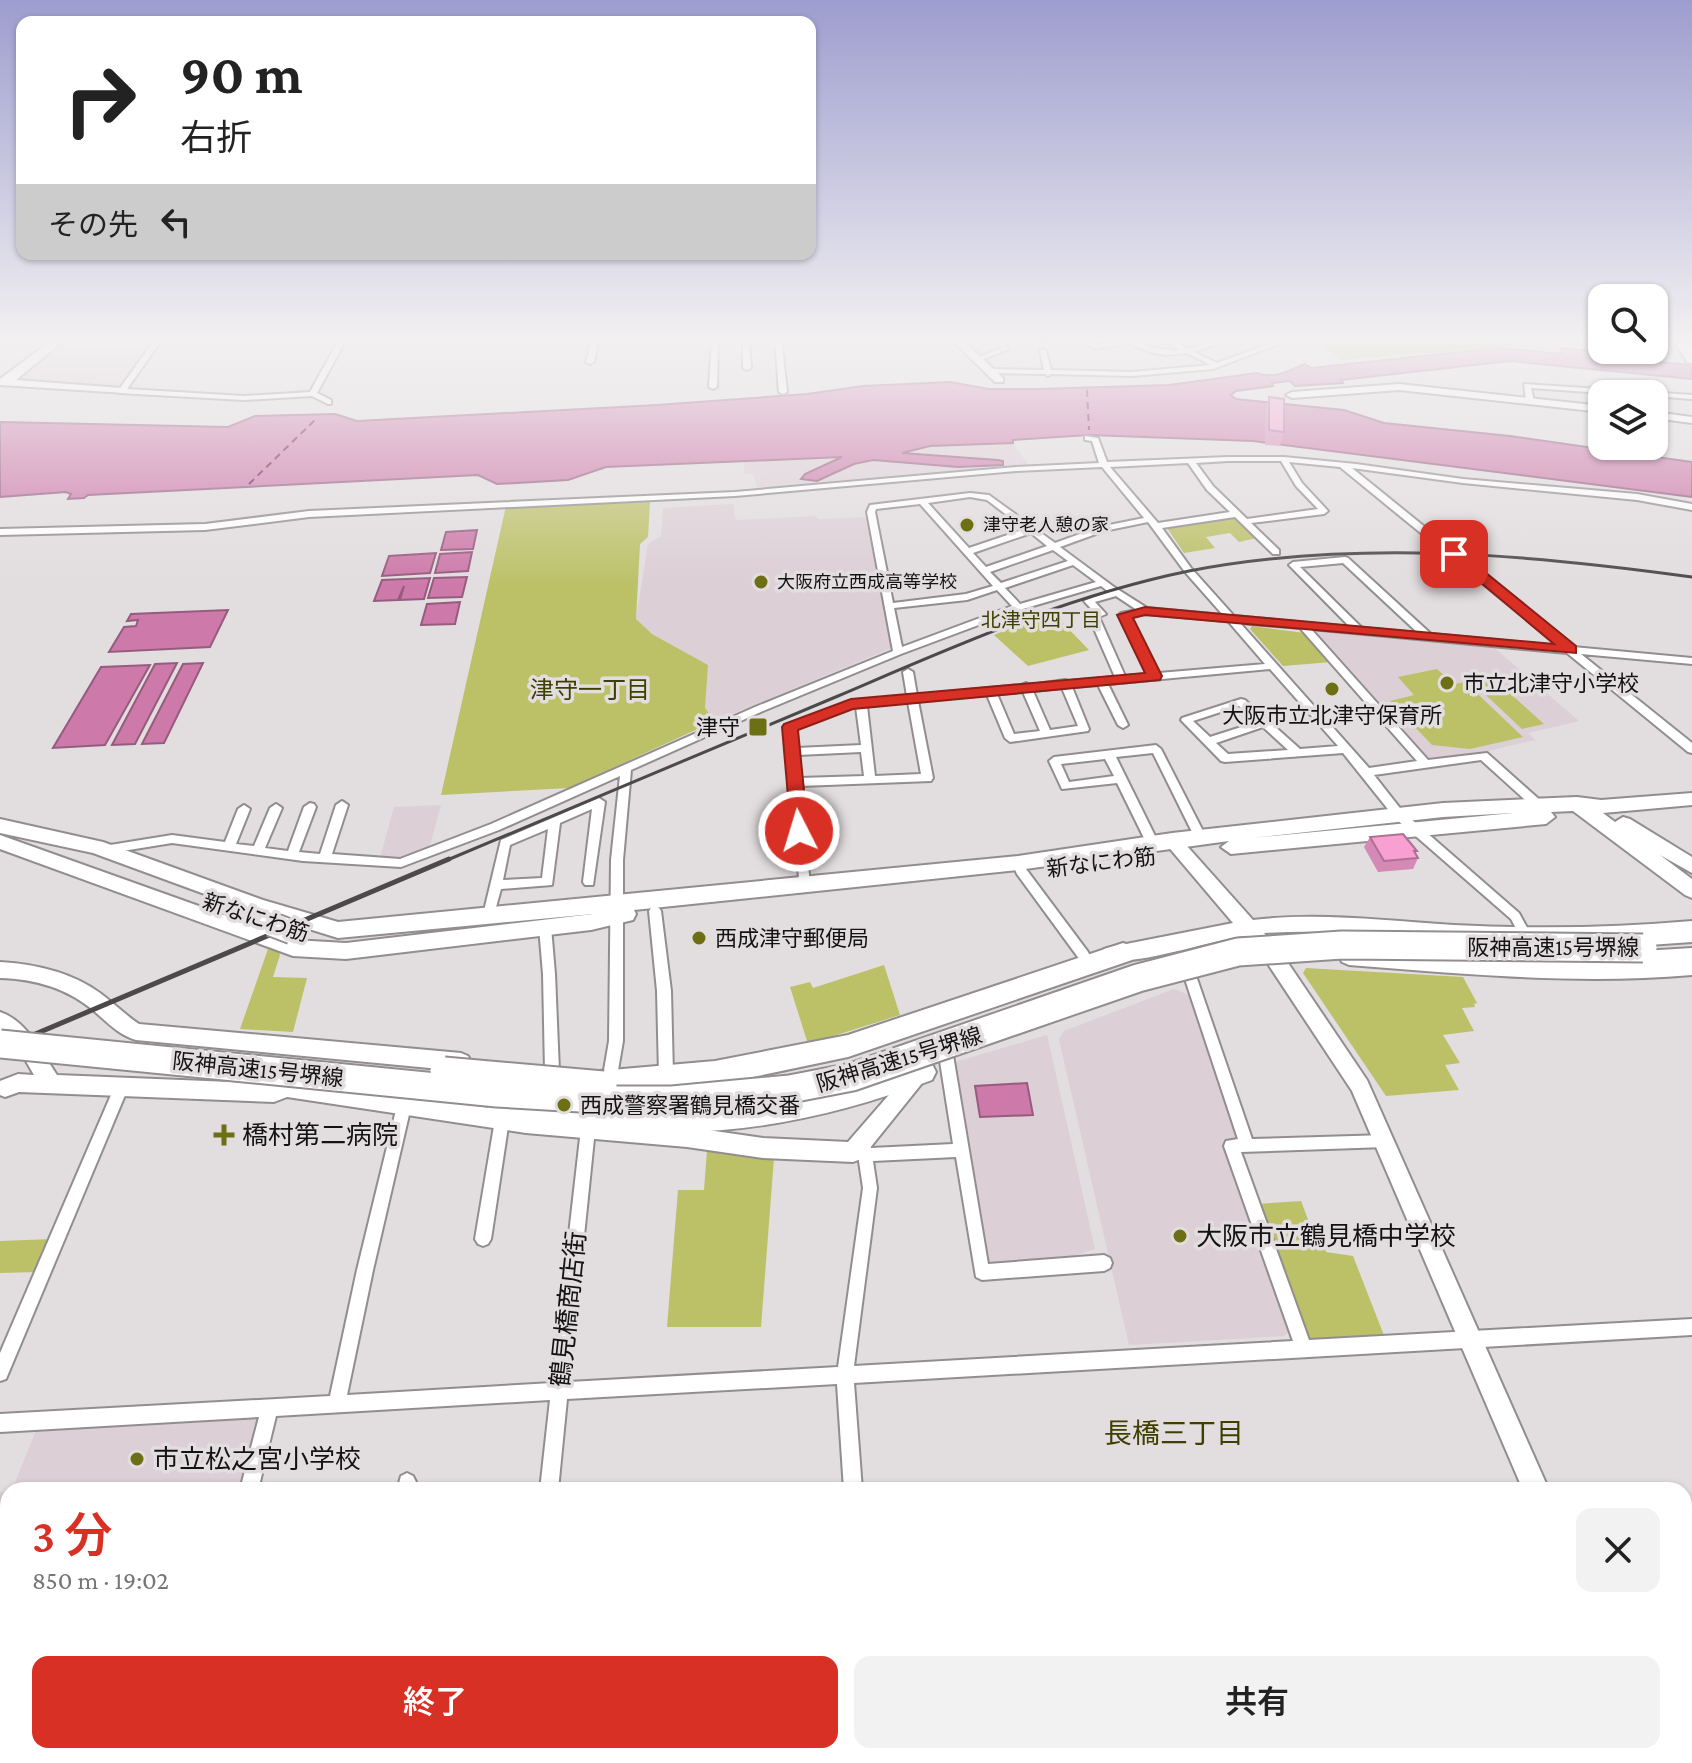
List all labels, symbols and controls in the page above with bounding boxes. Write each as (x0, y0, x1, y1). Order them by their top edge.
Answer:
text: 90 m (180, 43, 303, 105)
icon: right (48, 48, 152, 152)
text: 右折 (180, 118, 252, 158)
icon: left (154, 200, 198, 244)
text: その先 (48, 208, 138, 241)
map controls (1588, 284, 1668, 460)
button: search (1588, 284, 1668, 364)
button: layers (1588, 380, 1668, 460)
place label: 津守老人憩の家 (983, 515, 1109, 535)
marker: 津守老人憩の家 (958, 516, 976, 534)
pin (1420, 520, 1488, 588)
icon: arrive (1432, 532, 1476, 576)
place label: 大阪府立西成高等学校 (777, 572, 957, 592)
marker: 大阪府立西成高等学校 (752, 573, 770, 591)
district label: 北津守四丁目 (981, 609, 1101, 631)
place label: 市立北津守小学校 (1463, 671, 1639, 696)
marker: 市立北津守小学校 (1438, 674, 1456, 692)
district label: 津守一丁目 (530, 676, 650, 703)
marker: 大阪市立北津守保育所 (1323, 680, 1341, 698)
place label: 大阪市立北津守保育所 (1222, 703, 1442, 728)
place label: 津守 (696, 715, 740, 740)
marker: 津守 (747, 716, 769, 738)
position arrow (757, 789, 841, 873)
street label: 新なにわ筋 (1045, 843, 1157, 882)
street label: 新なにわ筋 (200, 889, 312, 946)
place label: 西成津守郵便局 (715, 926, 869, 951)
marker: 西成津守郵便局 (690, 929, 708, 947)
street label: 阪神高速15号堺線 (1467, 935, 1639, 960)
street label: 阪神高速15号堺線 (813, 1022, 985, 1097)
street label: 阪神高速15号堺線 (171, 1048, 345, 1091)
place label: 西成警察署鶴見橋交番 (580, 1093, 800, 1118)
marker: 西成警察署鶴見橋交番 (555, 1096, 573, 1114)
place label: 橋村第二病院 (242, 1121, 398, 1150)
marker: 橋村第二病院 (213, 1124, 235, 1146)
place label: 大阪市立鶴見橋中学校 (1196, 1222, 1456, 1251)
marker: 大阪市立鶴見橋中学校 (1171, 1227, 1189, 1245)
street label: 鶴見橋商店街 (546, 1230, 591, 1388)
district label: 長橋三丁目 (1104, 1418, 1244, 1449)
place label: 市立松之宮小学校 (153, 1445, 361, 1474)
marker: 市立松之宮小学校 (128, 1450, 146, 1468)
button: close (1576, 1508, 1660, 1592)
text: 3 分 (32, 1509, 112, 1562)
text: 850 m · 19:02 (32, 1566, 169, 1595)
button: 終了 (32, 1656, 838, 1748)
button: 共有 (854, 1656, 1660, 1748)

